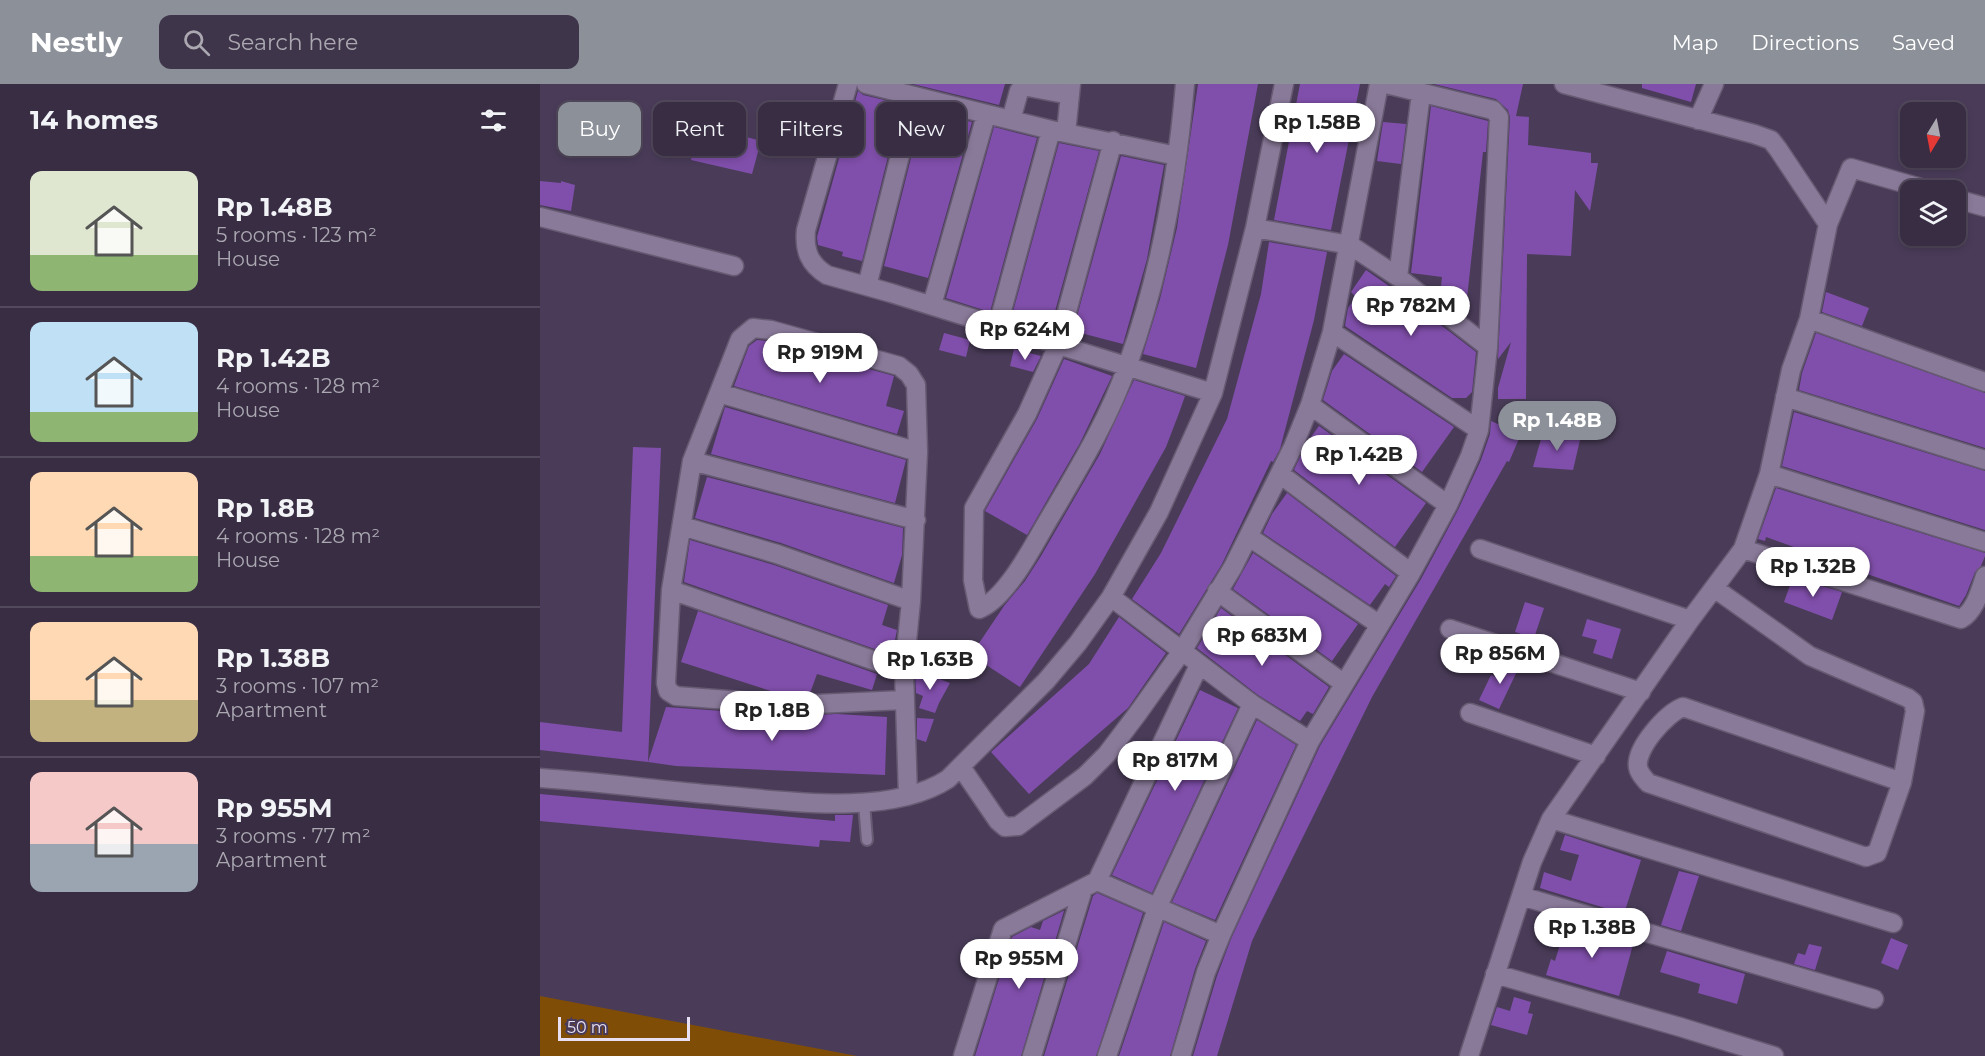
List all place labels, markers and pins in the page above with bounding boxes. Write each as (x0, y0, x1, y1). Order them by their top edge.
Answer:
pin: Rp 1.58B (1255, 103, 1379, 154)
pin: Rp 782M (1356, 286, 1466, 337)
pin: Rp 624M (970, 310, 1080, 361)
pin: Rp 919M (765, 333, 875, 384)
pin: Rp 1.48B (1495, 401, 1619, 452)
pin: Rp 1.42B (1297, 435, 1421, 486)
pin: Rp 1.32B (1751, 547, 1875, 598)
pin: Rp 683M (1207, 616, 1317, 667)
pin: Rp 856M (1445, 634, 1555, 685)
pin: Rp 1.63B (868, 640, 992, 691)
pin: Rp 1.8B (717, 691, 827, 742)
pin: Rp 817M (1120, 741, 1230, 792)
pin: Rp 1.38B (1530, 908, 1654, 959)
pin: Rp 955M (964, 939, 1074, 990)

